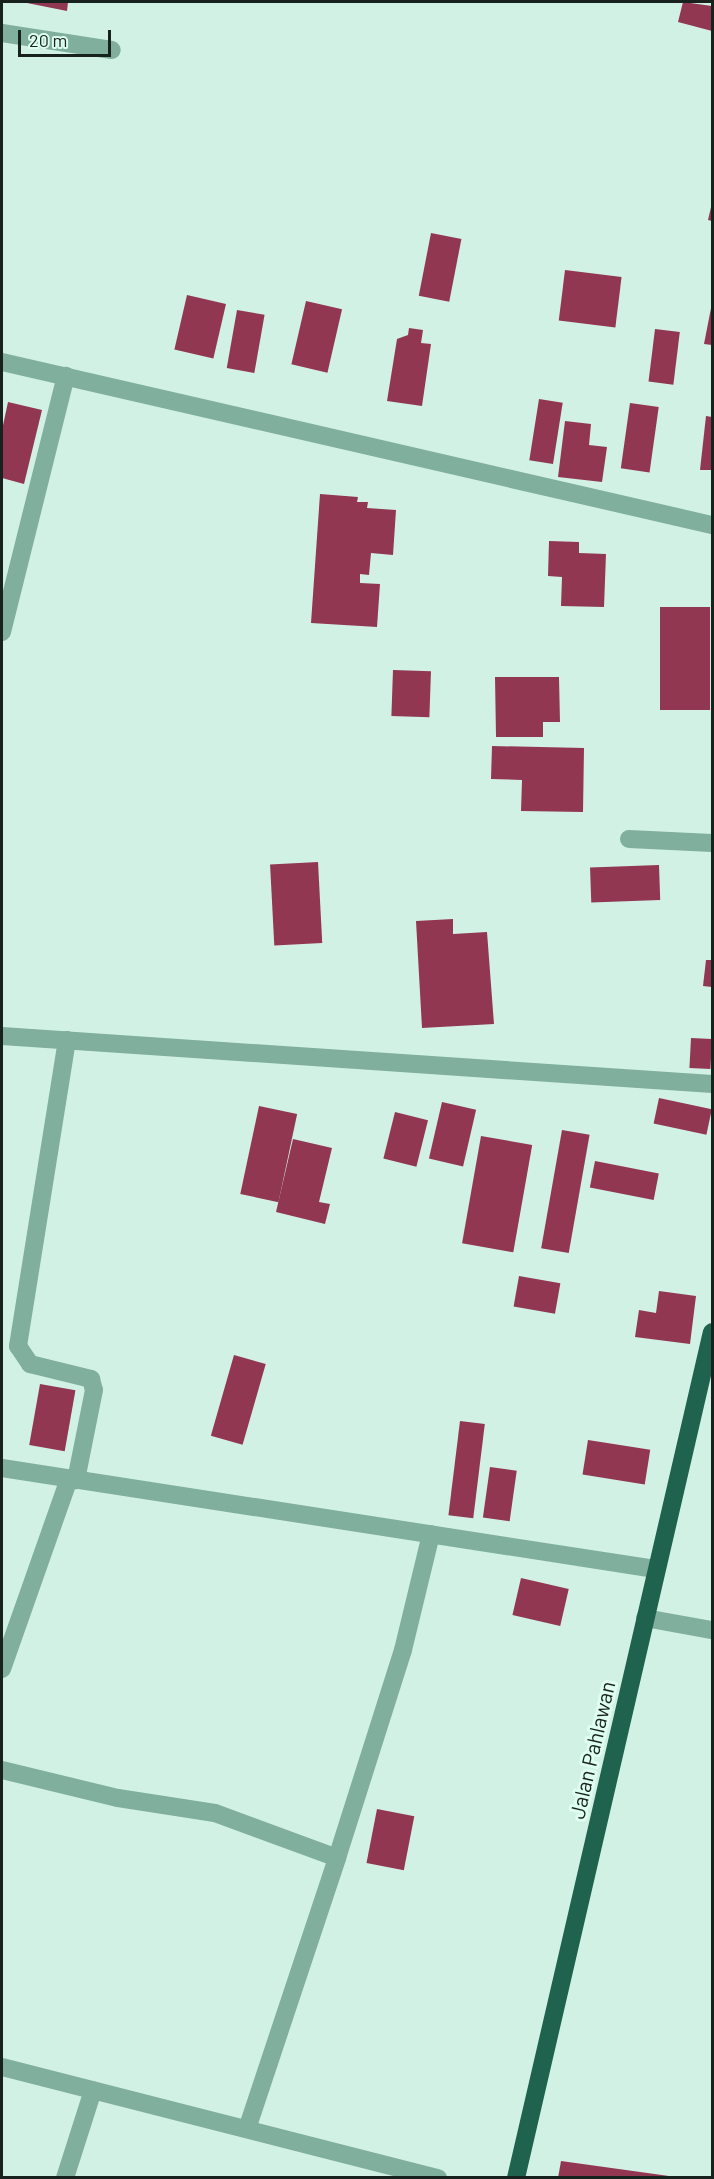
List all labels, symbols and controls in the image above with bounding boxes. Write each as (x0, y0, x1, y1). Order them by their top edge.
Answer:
scale bar (21, 18, 114, 56)
text: 20 m (29, 29, 67, 51)
street label: Jalan Pahlawan (564, 1679, 620, 1821)

